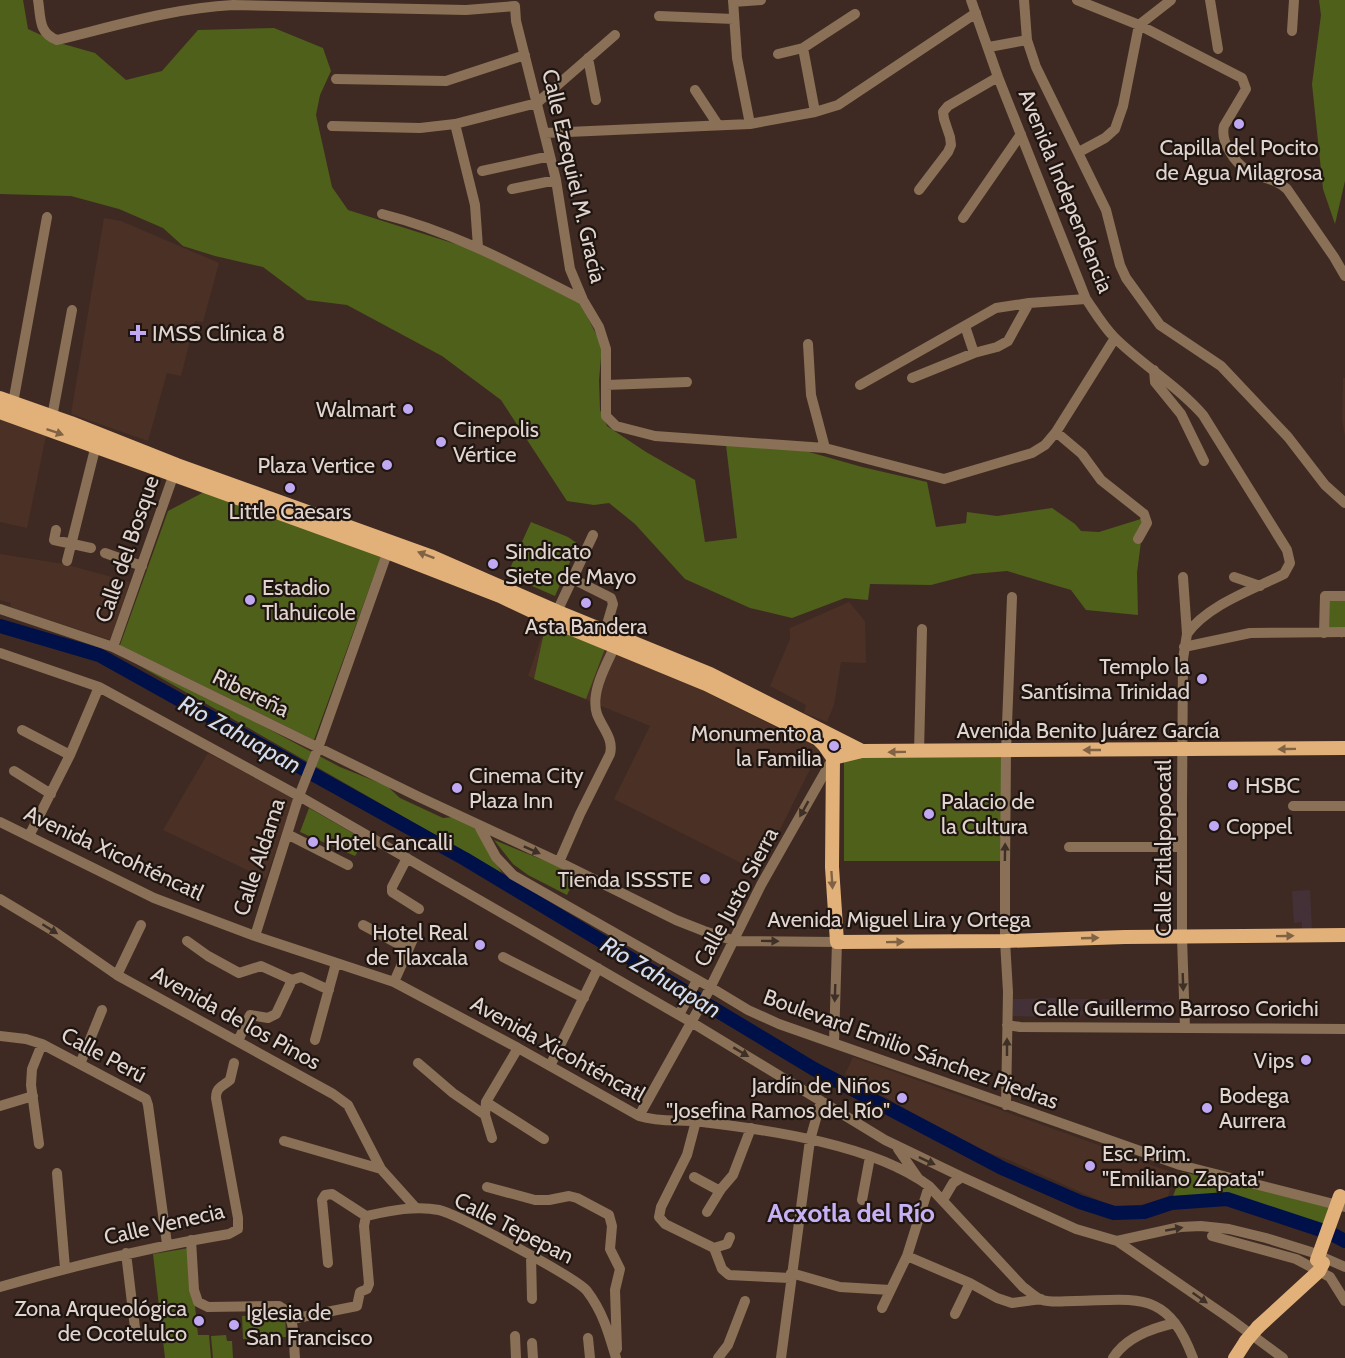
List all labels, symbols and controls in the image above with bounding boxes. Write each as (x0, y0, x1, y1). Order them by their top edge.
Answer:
street label: Calle Ezequiel M. Gracía (536, 66, 612, 286)
street label: Avenida Independencia (1013, 85, 1119, 297)
marker: Capilla del Pocito de Agua Milagrosa (1232, 117, 1246, 131)
place label: Capilla del Pocito de Agua Milagrosa (1155, 134, 1323, 186)
place label: IMSS Clínica 8 (152, 320, 285, 347)
marker: IMSS Clínica 8 (129, 324, 147, 342)
place label: Walmart (316, 396, 397, 423)
marker: Walmart (401, 402, 415, 416)
place label: Cinepolis Vértice (453, 416, 539, 468)
one-way arrow (46, 427, 64, 437)
marker: Cinepolis Vértice (434, 435, 448, 449)
place label: Plaza Vertice (257, 452, 375, 479)
marker: Plaza Vertice (380, 458, 394, 472)
street label: Calle del Bosque (89, 472, 165, 626)
marker: Little Caesars (283, 481, 297, 495)
place label: Little Caesars (229, 498, 351, 525)
place label: Sindicato Siete de Mayo (505, 538, 636, 590)
one-way arrow (417, 550, 435, 559)
marker: Sindicato Siete de Mayo (486, 557, 500, 571)
place label: Estadio Tlahuicole (262, 574, 356, 626)
marker: Estadio Tlahuicole (243, 593, 257, 607)
marker: Asta Bandera (579, 596, 593, 610)
place label: Asta Bandera (525, 613, 648, 640)
place label: Templo la Santísima Trinidad (1020, 653, 1190, 705)
street label: Ribereña (208, 663, 294, 723)
marker: Templo la Santísima Trinidad (1195, 672, 1209, 686)
water label: Río Zahuapan (174, 689, 306, 779)
street label: Avenida Benito Juárez García (956, 717, 1220, 744)
place label: Monumento a la Familia (691, 720, 822, 772)
marker: Monumento a la Familia (827, 739, 841, 753)
one-way arrow (1277, 744, 1296, 754)
one-way arrow (1082, 745, 1101, 755)
one-way arrow (887, 747, 906, 757)
street label: Calle Zitlalpopocatl (1150, 759, 1177, 937)
place label: Cinema City Plaza Inn (469, 762, 584, 814)
place label: HSBC (1245, 772, 1300, 799)
marker: HSBC (1226, 778, 1240, 792)
marker: Cinema City Plaza Inn (450, 781, 464, 795)
place label: Palacio de la Cultura (941, 788, 1035, 840)
street label: Calle Aldama (227, 795, 291, 919)
street label: Avenida Xicohténcatl (20, 800, 209, 907)
one-way arrow (799, 801, 809, 818)
marker: Palacio de la Cultura (922, 807, 936, 821)
place label: Coppel (1226, 813, 1293, 840)
marker: Coppel (1207, 819, 1221, 833)
street label: Calle Justo Sierra (688, 822, 784, 971)
place label: Hotel Cancalli (325, 829, 453, 856)
marker: Hotel Cancalli (306, 835, 320, 849)
one-way arrow (1000, 843, 1010, 862)
one-way arrow (523, 846, 541, 855)
place label: Tienda ISSSTE (557, 866, 693, 893)
one-way arrow (828, 870, 837, 889)
marker: Tienda ISSSTE (698, 872, 712, 886)
street label: Avenida Miguel Lira y Ortega (767, 906, 1031, 933)
place label: Hotel Real de Tlaxcala (366, 919, 469, 971)
one-way arrow (42, 923, 58, 934)
water label: Río Zahuapan (596, 930, 726, 1024)
one-way arrow (1276, 931, 1295, 941)
one-way arrow (1081, 933, 1100, 943)
one-way arrow (761, 937, 780, 946)
one-way arrow (886, 937, 905, 947)
marker: Hotel Real de Tlaxcala (473, 938, 487, 952)
street label: Avenida de los Pinos (147, 960, 325, 1076)
one-way arrow (1179, 973, 1188, 992)
street label: Boulevard Emilio Sánchez Piedras (760, 983, 1062, 1115)
one-way arrow (831, 983, 840, 1002)
street label: Avenida Xicohténcatl (466, 990, 651, 1108)
street label: Calle Guillermo Barroso Corichi (1033, 995, 1319, 1022)
street label: Calle Perú (57, 1021, 151, 1089)
one-way arrow (1002, 1037, 1012, 1056)
one-way arrow (733, 1047, 749, 1058)
place label: Vips (1254, 1047, 1294, 1074)
marker: Vips (1299, 1053, 1313, 1067)
place label: Jardín de Niños "Josefina Ramos del Río" (666, 1072, 890, 1124)
place label: Bodega Aurrera (1219, 1082, 1290, 1134)
marker: Jardín de Niños "Josefina Ramos del Río" (895, 1091, 909, 1105)
marker: Bodega Aurrera (1200, 1101, 1214, 1115)
place label: Esc. Prim. "Emiliano Zapata" (1102, 1140, 1264, 1192)
one-way arrow (918, 1156, 935, 1165)
marker: Esc. Prim. "Emiliano Zapata" (1083, 1159, 1097, 1173)
street label: Calle Tepepan (450, 1186, 578, 1270)
street label: Calle Venecia (101, 1197, 227, 1251)
district label: Acxotla del Río (767, 1197, 935, 1229)
one-way arrow (1165, 1224, 1184, 1233)
one-way arrow (1191, 1292, 1207, 1304)
place label: Zona Arqueológica de Ocotelulco (15, 1295, 187, 1347)
place label: Iglesia de San Francisco (246, 1299, 373, 1351)
marker: Zona Arqueológica de Ocotelulco (192, 1314, 206, 1328)
marker: Iglesia de San Francisco (227, 1318, 241, 1332)

